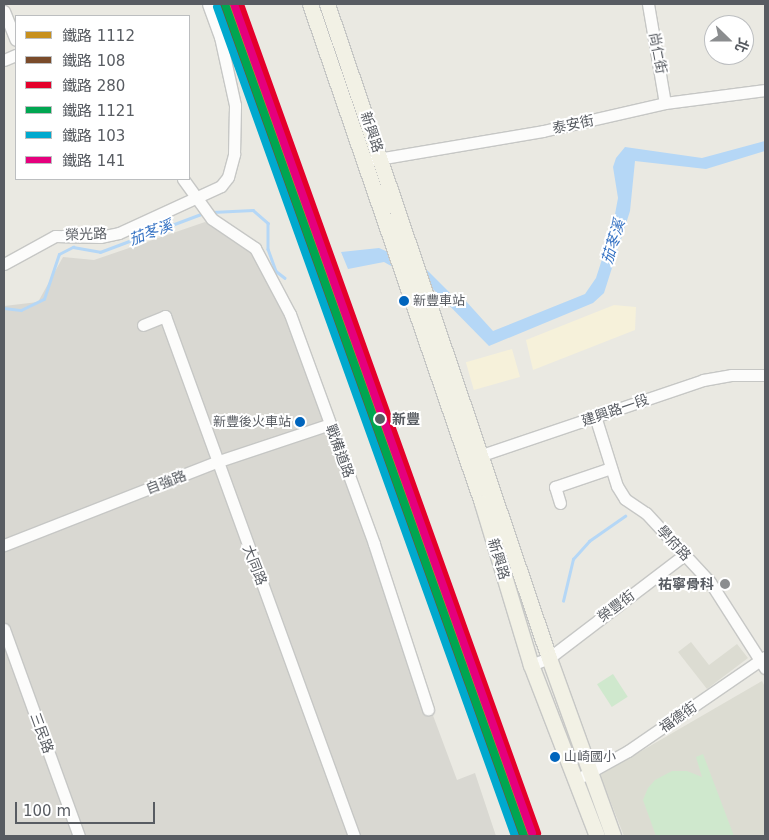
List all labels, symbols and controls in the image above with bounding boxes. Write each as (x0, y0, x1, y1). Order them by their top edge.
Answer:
legend (15, 15, 190, 180)
north arrow (704, 15, 754, 65)
text: 鐵路 1112 (62, 27, 135, 45)
street label: 尚仁街 (646, 31, 670, 75)
text: 北 (732, 36, 752, 55)
text: 鐵路 108 (62, 52, 125, 70)
text: 鐵路 280 (62, 77, 125, 95)
text: 鐵路 1121 (62, 102, 135, 120)
street label: 新興路 (357, 109, 387, 155)
street label: 泰安街 (551, 111, 595, 137)
text: 鐵路 103 (62, 127, 125, 145)
text: 鐵路 141 (62, 152, 125, 170)
water label: 茄苳溪 (127, 217, 175, 249)
water label: 茄苳溪 (599, 218, 629, 266)
street label: 榮光路 (65, 225, 107, 243)
place label: 新豐車站 (413, 293, 465, 309)
marker: 新豐車站 (399, 296, 409, 306)
street label: 建興路一段 (579, 391, 651, 429)
marker: 新豐 (371, 410, 389, 428)
place label: 新豐 (392, 411, 420, 427)
place label: 新豐後火車站 (213, 414, 291, 430)
marker: 新豐後火車站 (295, 417, 305, 427)
street label: 戰備道路 (323, 422, 357, 480)
street label: 自強路 (143, 467, 189, 497)
street label: 學府路 (654, 522, 694, 564)
street label: 新興路 (485, 536, 513, 582)
street label: 大同路 (240, 542, 270, 588)
place label: 祐寧骨科 (658, 576, 714, 592)
marker: 祐寧骨科 (718, 577, 732, 591)
street label: 榮豐街 (594, 587, 638, 625)
street label: 福德街 (656, 698, 700, 736)
street label: 三民路 (27, 710, 57, 756)
place label: 山崎國小 (564, 749, 616, 765)
marker: 山崎國小 (550, 752, 560, 762)
scale bar (18, 792, 158, 824)
text: 100 m (23, 802, 71, 820)

